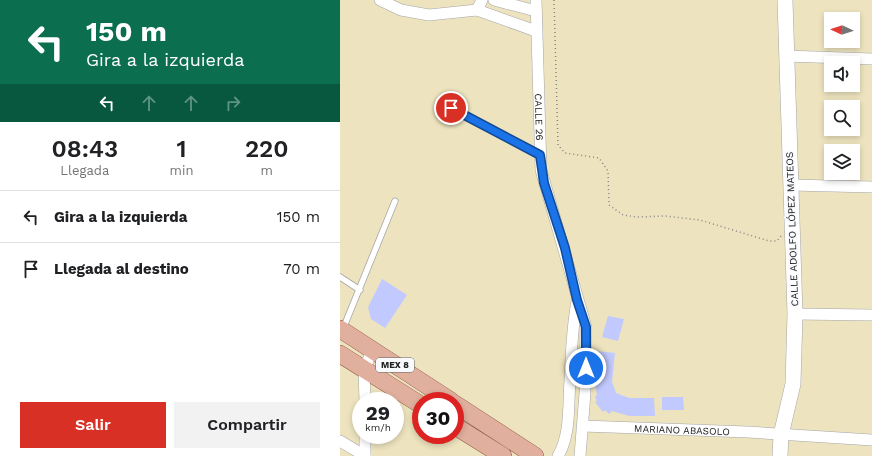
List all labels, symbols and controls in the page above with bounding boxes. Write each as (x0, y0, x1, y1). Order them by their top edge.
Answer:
north arrow (824, 12, 860, 48)
map controls (824, 12, 860, 180)
text: 150 m (86, 15, 167, 48)
icon: left (20, 16, 72, 68)
text: Gira a la izquierda (86, 49, 245, 70)
button: sound (824, 56, 860, 92)
pin (434, 91, 468, 125)
icon: left (96, 92, 118, 114)
icon: ahead (138, 92, 160, 114)
icon: ahead (180, 92, 202, 114)
icon: right (222, 92, 244, 114)
street label: CALLE 26 (533, 93, 546, 141)
icon: arrive (440, 97, 462, 119)
button: search (824, 100, 860, 136)
text: 08:43 (51, 135, 118, 163)
text: 1 (177, 135, 187, 163)
text: 220 (245, 135, 289, 163)
button: layers (824, 144, 860, 180)
street label: CALLE ADOLFO LÓPEZ MATEOS (784, 151, 800, 307)
text: Llegada (60, 163, 109, 178)
text: min (170, 163, 194, 178)
text: m (261, 163, 273, 178)
icon: left (20, 206, 42, 228)
text: Gira a la izquierda (54, 208, 187, 226)
text: 150 m (277, 208, 320, 226)
icon: arrive (20, 258, 42, 280)
text: Llegada al destino (54, 260, 189, 278)
text: 70 m (283, 260, 320, 278)
position arrow (565, 347, 607, 389)
road number: MEX 8 (376, 358, 414, 372)
speed limit sign: 30 (412, 392, 464, 444)
text: 29 (366, 401, 390, 425)
button: Salir (20, 402, 166, 448)
button: Compartir (174, 402, 320, 448)
text: km/h (365, 422, 391, 433)
street label: MARIANO ABASOLO (634, 422, 730, 437)

